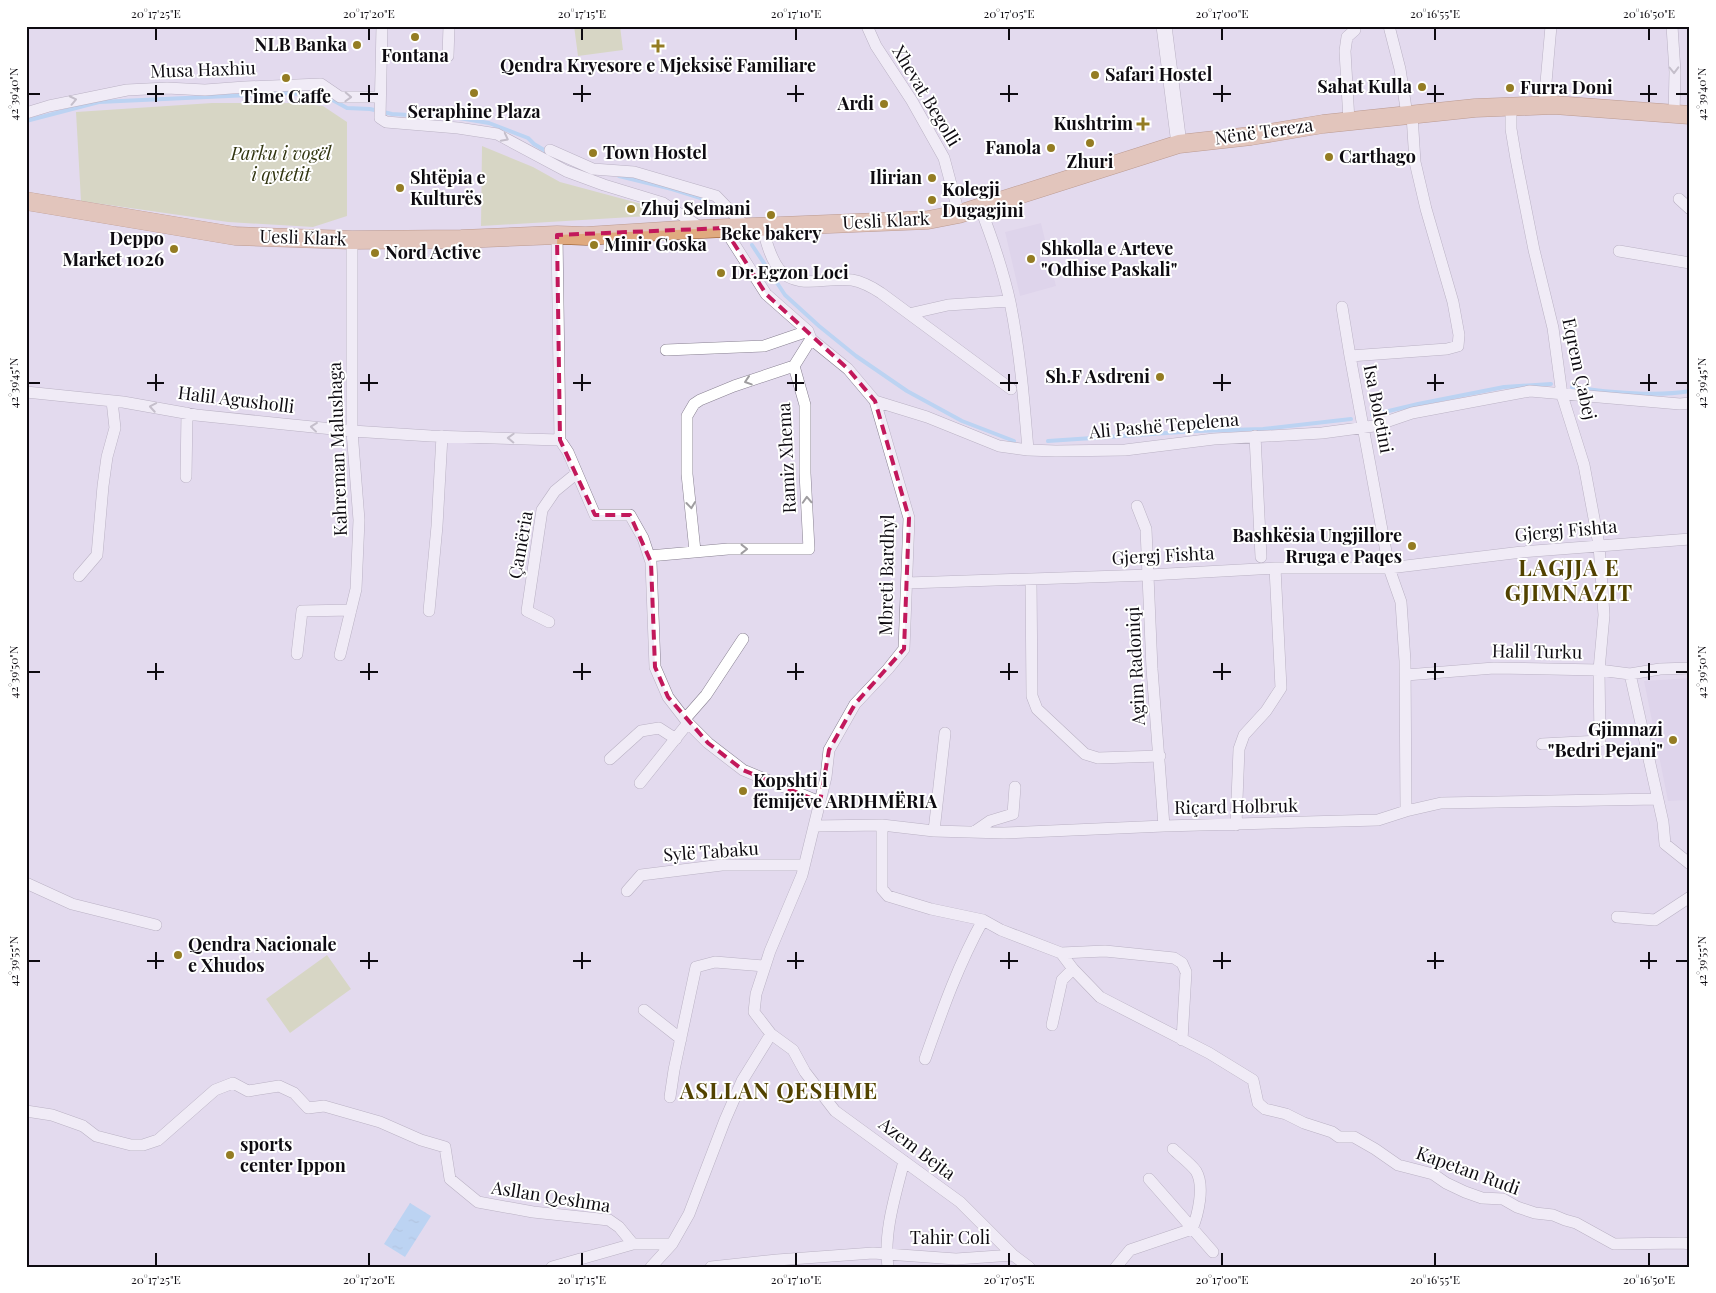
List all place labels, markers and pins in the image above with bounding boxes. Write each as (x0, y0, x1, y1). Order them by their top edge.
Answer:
marker: Fontana (409, 31, 421, 43)
place label: NLB Banka (254, 32, 348, 56)
marker: NLB Banka (351, 39, 363, 51)
marker: Qendra Kryesore e Mjeksisë Familiare (651, 39, 665, 53)
place label: Fontana (381, 43, 449, 67)
place label: Qendra Kryesore e Mjeksisë Familiare (500, 53, 816, 77)
place label: Safari Hostel (1105, 62, 1213, 86)
marker: Safari Hostel (1089, 69, 1101, 81)
marker: Time Caffe (280, 72, 292, 84)
place label: Sahat Kulla (1317, 74, 1413, 98)
place label: Furra Doni (1520, 75, 1613, 99)
marker: Sahat Kulla (1416, 81, 1428, 93)
marker: Furra Doni (1504, 82, 1516, 94)
place label: Time Caffe (241, 84, 331, 108)
marker: Seraphine Plaza (468, 87, 480, 99)
place label: Ardi (836, 91, 874, 115)
marker: Ardi (878, 98, 890, 110)
place label: Seraphine Plaza (407, 99, 541, 123)
place label: Kushtrim (1053, 111, 1134, 135)
marker: Kushtrim (1137, 118, 1149, 130)
place label: Fanola (985, 135, 1042, 159)
marker: Zhuri (1084, 137, 1096, 149)
place label: Town Hostel (603, 140, 708, 164)
marker: Fanola (1045, 142, 1057, 154)
place label: Carthago (1339, 144, 1416, 168)
marker: Town Hostel (587, 147, 599, 159)
place label: Zhuri (1067, 149, 1114, 173)
marker: Carthago (1323, 151, 1335, 163)
place label: Shtëpia e Kulturës (410, 165, 486, 210)
place label: Ilirian (870, 165, 922, 189)
marker: Ilirian (926, 172, 938, 184)
place label: Kolegji Dugagjini (942, 177, 1024, 222)
marker: Shtëpia e Kulturës (394, 182, 406, 194)
marker: Kolegji Dugagjini (926, 194, 938, 206)
place label: Zhuj Selmani (641, 196, 751, 220)
marker: Zhuj Selmani (625, 203, 637, 215)
marker: Beke bakery (765, 209, 777, 221)
place label: Beke bakery (720, 221, 822, 245)
place label: Deppo Market 1026 (63, 226, 164, 271)
place label: Minir Goska (604, 232, 707, 256)
place label: Shkolla e Arteve "Odhise Paskali" (1041, 236, 1177, 281)
marker: Minir Goska (588, 239, 600, 251)
place label: Nord Active (385, 240, 481, 264)
marker: Deppo Market 1026 (168, 243, 180, 255)
marker: Nord Active (369, 247, 381, 259)
marker: Shkolla e Arteve "Odhise Paskali" (1025, 253, 1037, 265)
place label: Dr.Egzon Loci (731, 260, 849, 284)
marker: Dr.Egzon Loci (715, 267, 727, 279)
place label: Sh.F Asdreni (1045, 364, 1150, 388)
marker: Sh.F Asdreni (1154, 371, 1166, 383)
place label: Bashkësia Ungjillore Rruga e Paqes (1232, 523, 1402, 568)
marker: Bashkësia Ungjillore Rruga e Paqes (1406, 540, 1418, 552)
place label: Gjimnazi "Bedri Pejani" (1548, 717, 1663, 762)
marker: Gjimnazi "Bedri Pejani" (1667, 734, 1679, 746)
place label: Kopshti i fëmijëve ARDHMËRIA (753, 768, 938, 813)
marker: Kopshti i fëmijëve ARDHMËRIA (737, 785, 749, 797)
place label: Qendra Nacionale e Xhudos (188, 932, 337, 977)
marker: Qendra Nacionale e Xhudos (172, 949, 184, 961)
place label: sports center Ippon (240, 1132, 346, 1177)
marker: sports center Ippon (224, 1149, 236, 1161)

